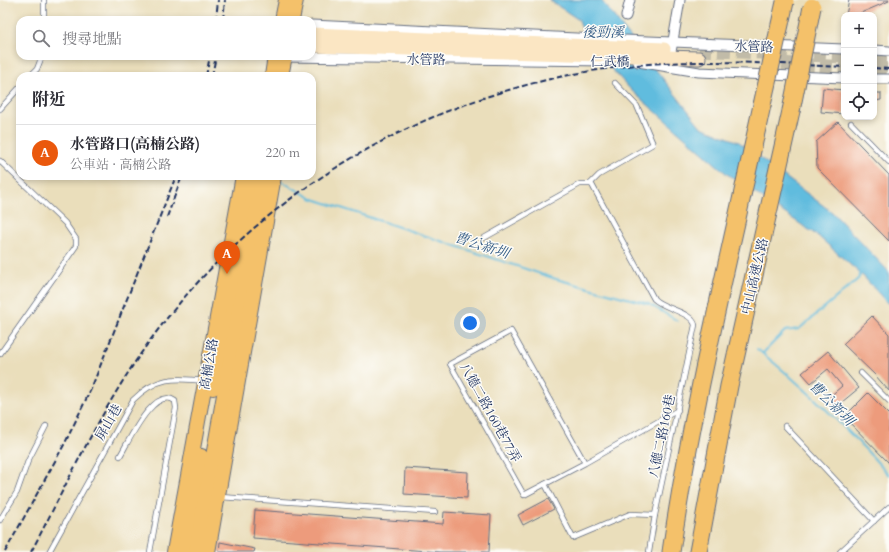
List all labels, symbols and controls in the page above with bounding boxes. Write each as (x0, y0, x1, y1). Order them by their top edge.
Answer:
map controls (841, 12, 877, 120)
button: + (841, 12, 877, 48)
search box (16, 16, 316, 60)
water label: 後勁溪 (582, 23, 626, 42)
icon: search (30, 27, 52, 49)
text: 搜尋地點 (62, 29, 122, 49)
street label: 水管路 (734, 37, 774, 57)
button: − (841, 48, 877, 84)
street label: 水管路 (406, 51, 446, 69)
street label: 仁武橋 (590, 53, 630, 71)
button: locate (841, 84, 877, 120)
text: 附近 (32, 88, 66, 111)
text: 水管路口(高楠公路) (70, 134, 200, 154)
text: A (40, 144, 50, 162)
text: 220 m (266, 144, 300, 162)
text: 公車站 · 高楠公路 (70, 156, 171, 174)
water label: 曹公新圳 (452, 228, 513, 264)
street label: 中山高速公路 (737, 236, 773, 316)
pin: A (214, 241, 240, 274)
your location (460, 313, 480, 333)
street label: 高楠公路 (196, 337, 222, 391)
street label: 八德二路160巷77弄 (455, 359, 525, 466)
water label: 曹公新圳 (805, 377, 860, 431)
street label: 八德二路160巷 (644, 393, 680, 480)
street label: 屏山巷 (91, 401, 126, 444)

